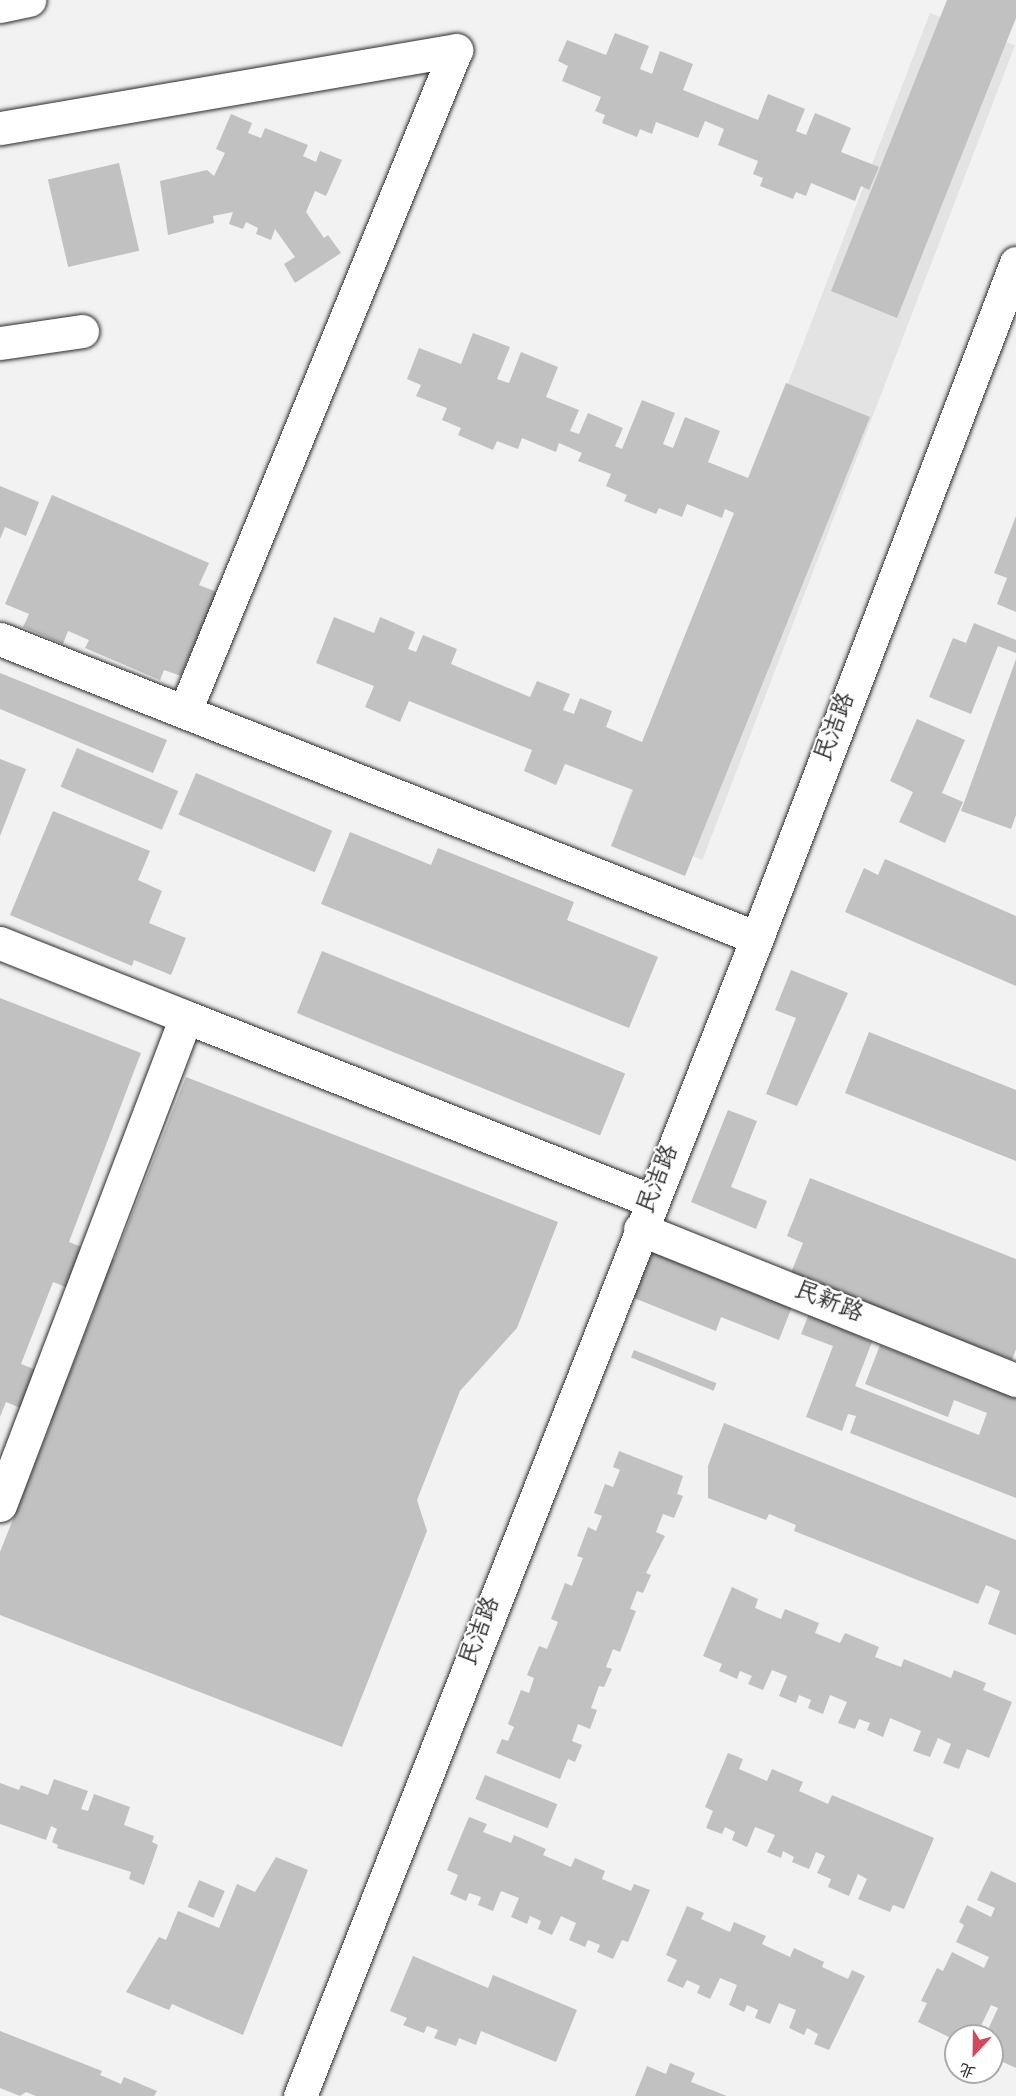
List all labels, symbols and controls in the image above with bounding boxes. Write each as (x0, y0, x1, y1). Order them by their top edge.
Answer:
street label: 民洁路 (811, 689, 863, 767)
street label: 民洁路 (633, 1141, 687, 1219)
street label: 民新路 (789, 1277, 867, 1331)
street label: 民洁路 (456, 1593, 508, 1671)
north arrow (944, 2024, 1004, 2084)
text: 北 (956, 2056, 980, 2083)

